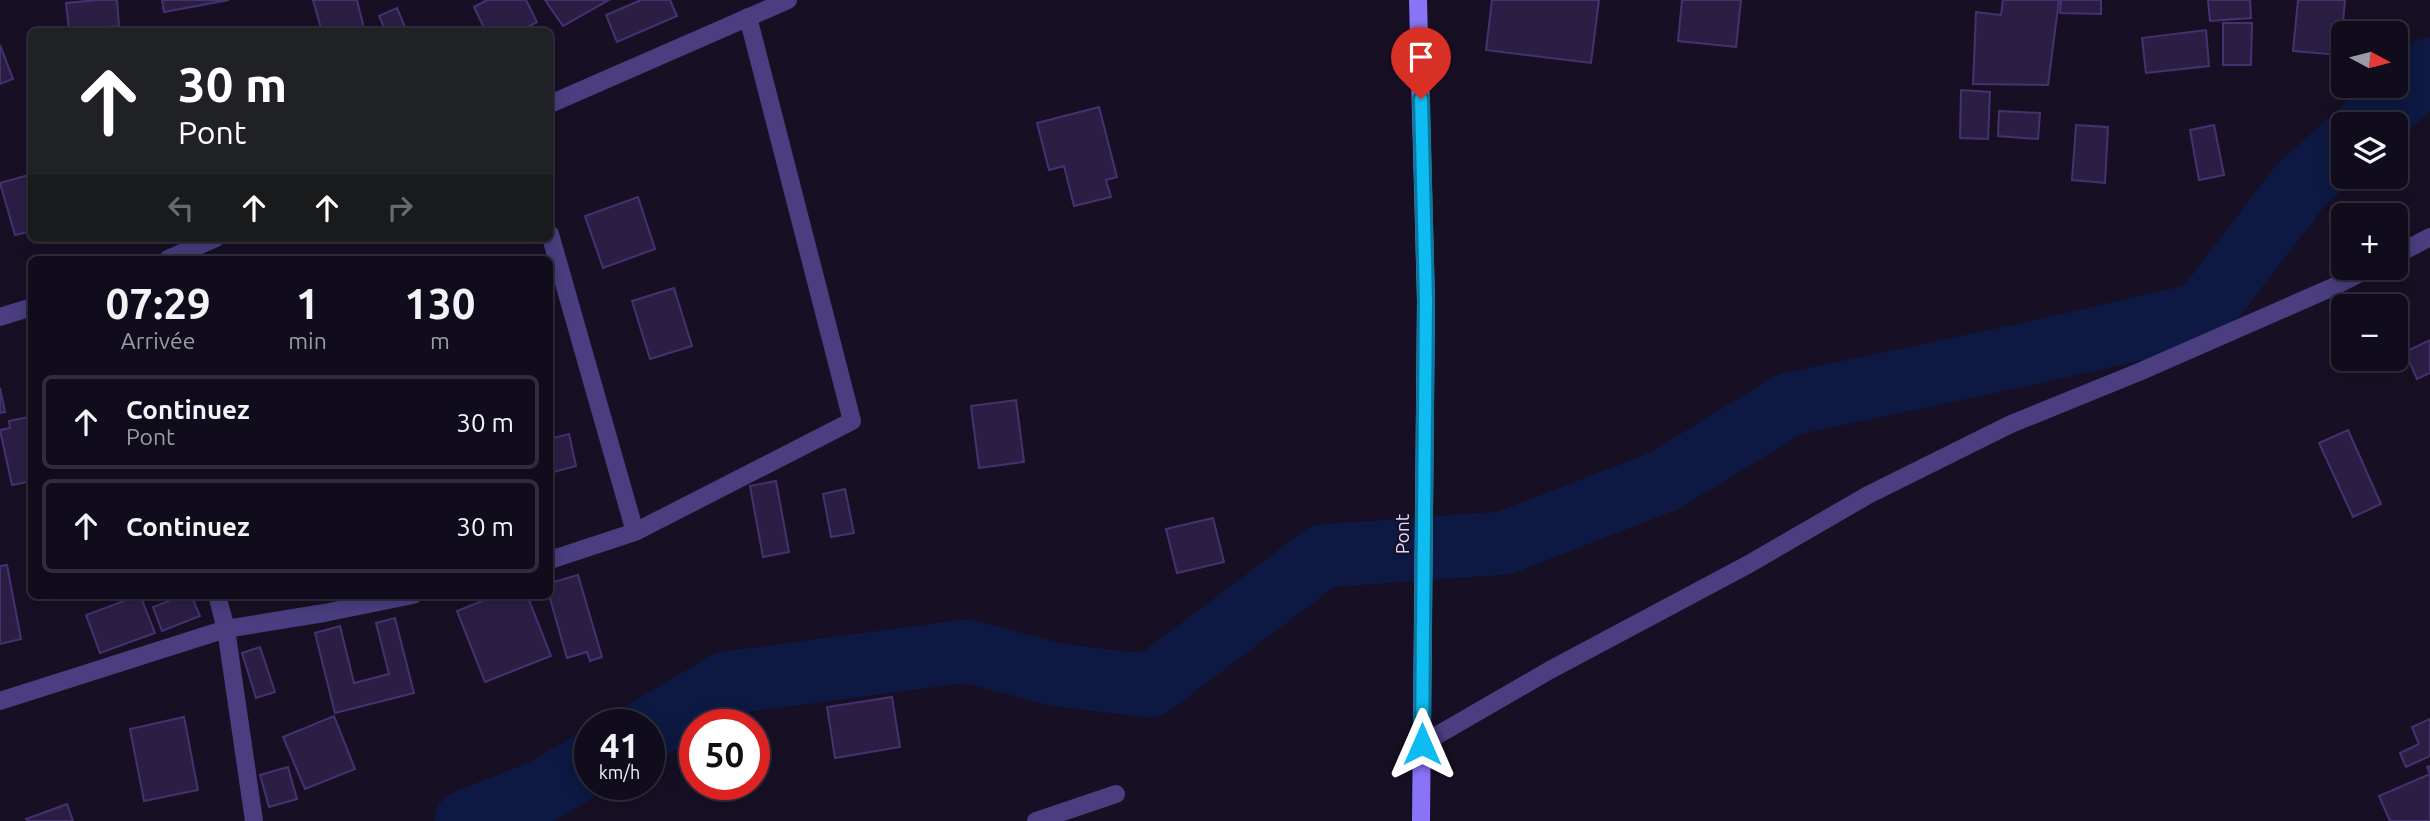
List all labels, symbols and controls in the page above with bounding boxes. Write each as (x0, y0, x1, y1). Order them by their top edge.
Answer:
north arrow (2331, 21, 2408, 98)
map controls (2331, 21, 2408, 371)
pin (1391, 27, 1451, 99)
icon: arrive (1402, 38, 1440, 76)
icon: ahead (63, 56, 154, 147)
text: 30 m (178, 56, 287, 111)
button: layers (2331, 112, 2408, 189)
text: Pont (178, 114, 246, 150)
icon: left (162, 189, 200, 227)
icon: ahead (235, 189, 273, 227)
icon: ahead (308, 189, 346, 227)
icon: right (381, 189, 419, 227)
button: + (2331, 203, 2408, 280)
text: 07:29 (106, 280, 211, 327)
text: 1 (296, 280, 319, 327)
text: 130 (404, 280, 475, 327)
button: − (2331, 294, 2408, 371)
text: Arrivée (121, 328, 195, 353)
text: min (288, 328, 327, 353)
text: m (430, 328, 450, 353)
text: Continuez (126, 395, 250, 424)
icon: ahead (67, 403, 105, 441)
text: 30 m (456, 408, 514, 437)
text: Pont (126, 424, 175, 449)
icon: ahead (67, 507, 105, 545)
text: Continuez (126, 512, 250, 541)
text: 30 m (456, 512, 514, 541)
street label: Pont (1391, 513, 1413, 554)
position arrow (1385, 707, 1459, 781)
speed limit sign: 50 (679, 709, 770, 800)
text: 41 (600, 725, 639, 765)
text: km/h (599, 762, 640, 782)

